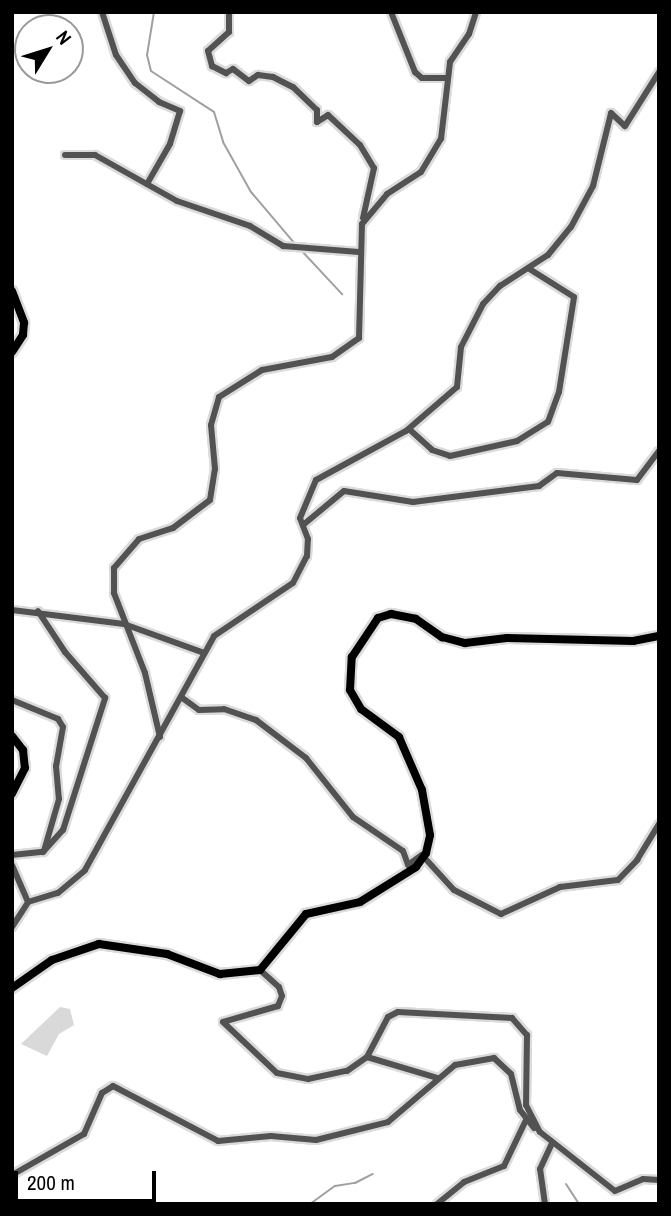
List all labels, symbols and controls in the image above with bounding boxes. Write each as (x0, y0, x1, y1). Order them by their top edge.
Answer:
north arrow (14, 14, 84, 84)
text: N (50, 25, 78, 50)
scale bar (18, 1156, 159, 1200)
text: 200 m (27, 1168, 75, 1197)

